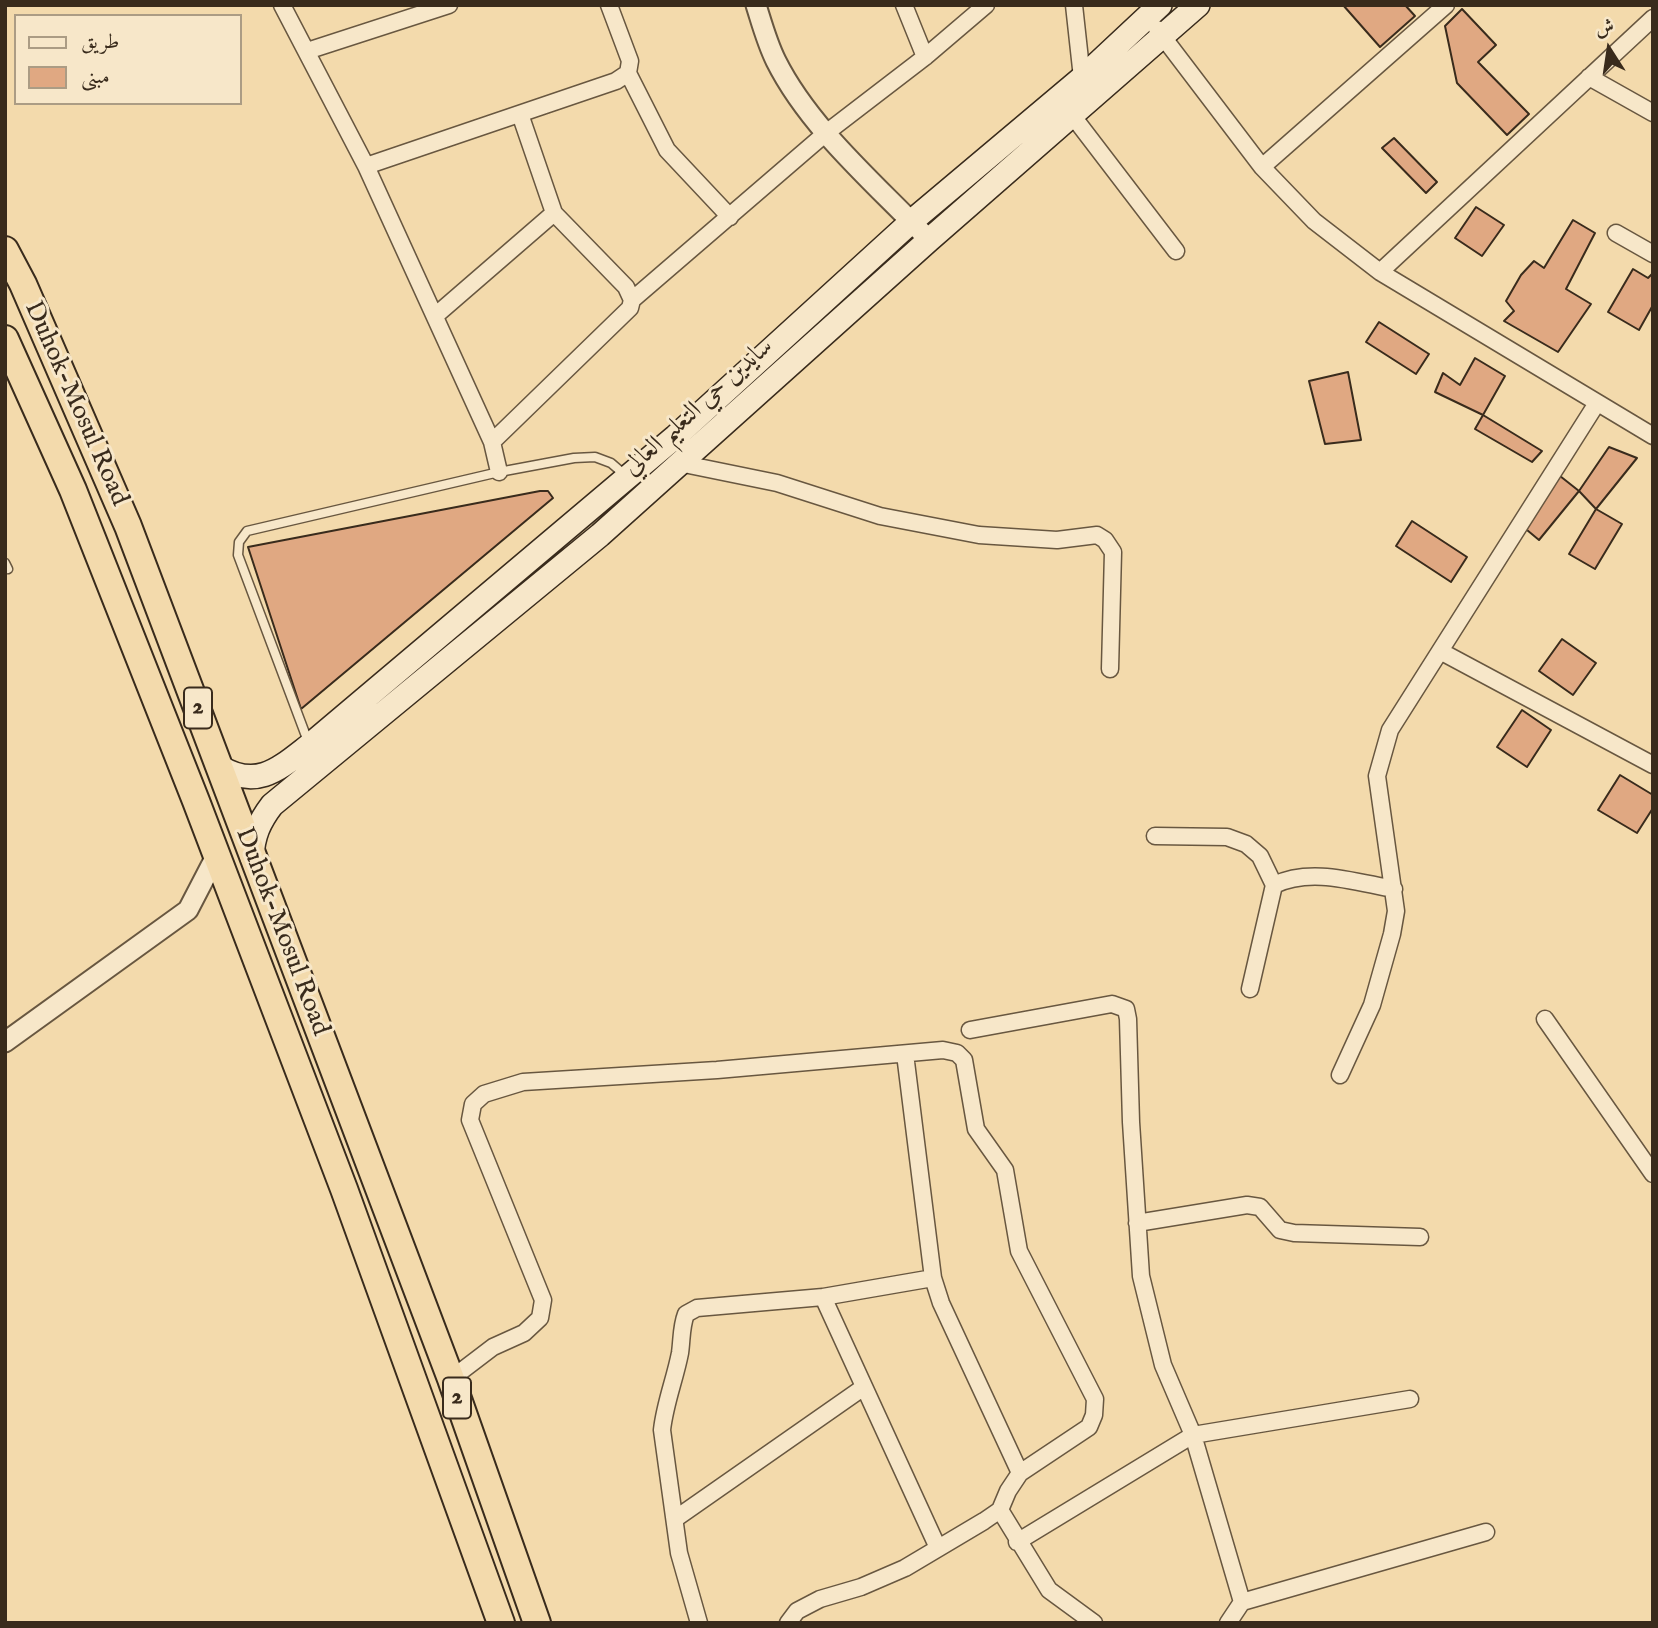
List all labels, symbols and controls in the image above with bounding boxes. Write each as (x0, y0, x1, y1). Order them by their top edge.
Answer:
legend (14, 14, 242, 105)
north arrow (1574, 14, 1644, 84)
text: ش (1593, 15, 1616, 42)
text: طريق (81, 29, 119, 56)
text: مبنى (81, 64, 110, 91)
street label: Duhok-Mosul Road (16, 297, 134, 511)
street label: سايدين حي التعليم العالي (617, 332, 781, 484)
road number: 2 (184, 688, 212, 728)
street label: Duhok-Mosul Road (227, 824, 335, 1040)
road number: 2 (443, 1378, 471, 1418)

